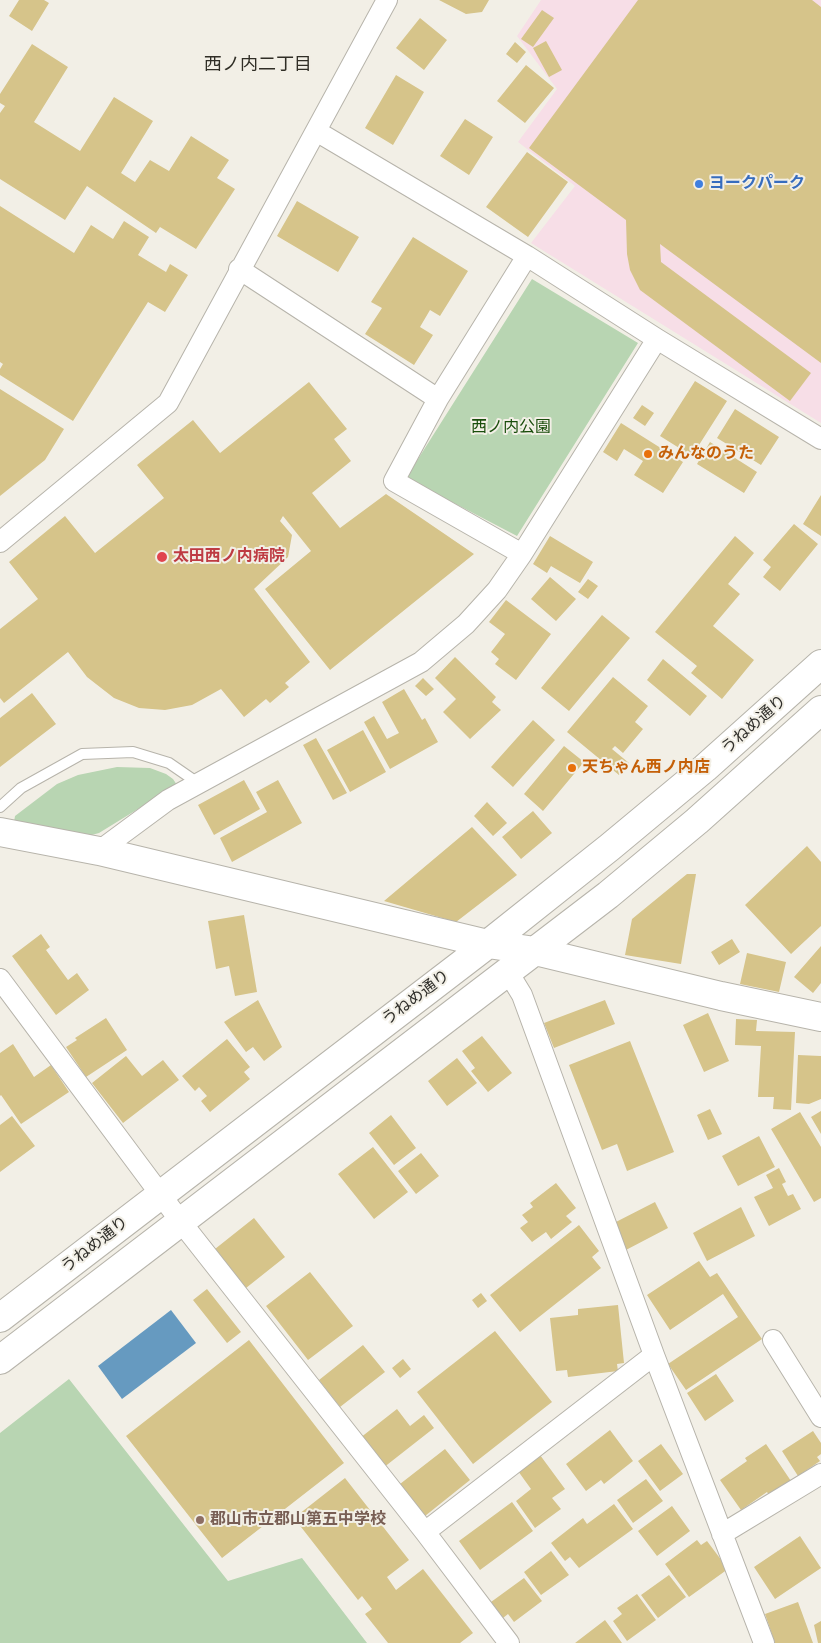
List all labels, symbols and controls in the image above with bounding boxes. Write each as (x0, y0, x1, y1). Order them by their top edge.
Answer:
district label: 西ノ内二丁目 (204, 54, 312, 76)
place label: ヨークパーク (709, 174, 805, 194)
marker: ヨークパーク (693, 178, 705, 190)
park label: 西ノ内公園 (471, 418, 551, 438)
place label: みんなのうた (658, 444, 754, 464)
marker: みんなのうた (642, 448, 654, 460)
place label: 太田西ノ内病院 (173, 547, 285, 567)
marker: 太田西ノ内病院 (155, 550, 169, 564)
street label: うねめ通り (718, 692, 790, 758)
place label: 天ちゃん西ノ内店 (582, 758, 710, 778)
marker: 天ちゃん西ノ内店 (566, 762, 578, 774)
street label: うねめ通り (378, 966, 454, 1030)
street label: うねめ通り (58, 1213, 132, 1277)
place label: 郡山市立郡山第五中学校 (210, 1510, 386, 1530)
marker: 郡山市立郡山第五中学校 (194, 1514, 206, 1526)

